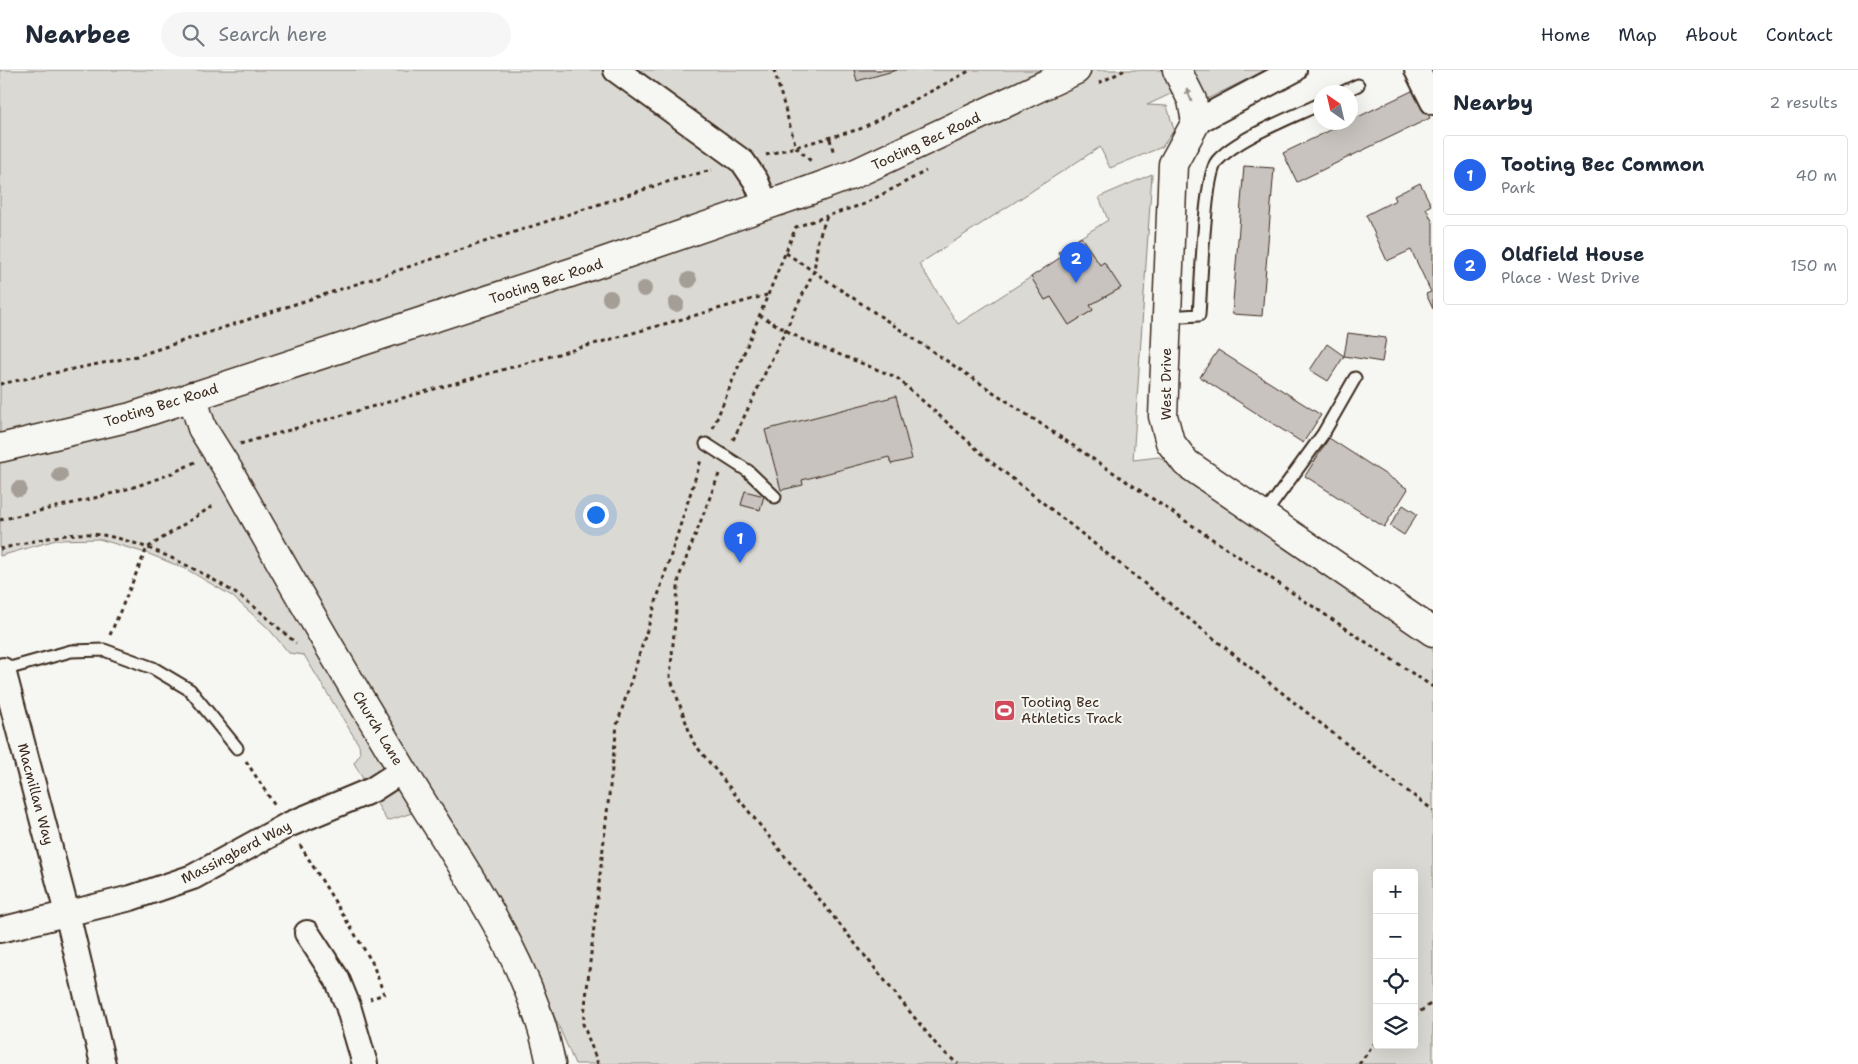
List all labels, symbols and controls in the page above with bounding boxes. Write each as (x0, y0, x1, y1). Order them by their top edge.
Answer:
search box (161, 12, 511, 57)
text: Nearbee (25, 19, 131, 51)
icon: search (179, 21, 207, 49)
text: Search here (219, 22, 327, 47)
text: Home (1541, 23, 1590, 47)
text: Map (1618, 23, 1657, 47)
text: About (1685, 23, 1738, 47)
text: Contact (1766, 23, 1833, 47)
north arrow (1313, 85, 1358, 130)
one-way arrow (1185, 87, 1193, 102)
text: Nearby (1453, 89, 1533, 117)
text: 2 results (1769, 92, 1838, 113)
street label: Tooting Bec Road (869, 108, 983, 174)
text: Tooting Bec Common (1501, 152, 1705, 177)
text: 1 (1466, 165, 1474, 186)
text: 40 m (1795, 165, 1837, 186)
text: Park (1501, 177, 1535, 198)
pin: 2 (1060, 242, 1092, 283)
text: Oldfield House (1501, 242, 1644, 267)
street label: Tooting Bec Road (487, 254, 605, 308)
text: 2 (1464, 255, 1476, 276)
text: 150 m (1790, 255, 1837, 276)
text: Place · West Drive (1501, 267, 1640, 288)
street label: West Drive (1157, 348, 1175, 420)
street label: Tooting Bec Road (102, 379, 220, 431)
your location (583, 502, 609, 528)
pin: 1 (724, 522, 756, 563)
street label: Church Lane (349, 687, 407, 769)
place label: Tooting Bec Athletics Track (1021, 693, 1122, 727)
sports icon: Tooting Bec Athletics Track (993, 698, 1017, 722)
street label: Macmillan Way (14, 741, 58, 847)
street label: Massingberd Way (178, 816, 294, 888)
map controls (1373, 869, 1418, 1049)
button: + (1373, 869, 1418, 914)
button: − (1373, 914, 1418, 959)
button: locate (1373, 959, 1418, 1004)
button: layers (1373, 1004, 1418, 1049)

